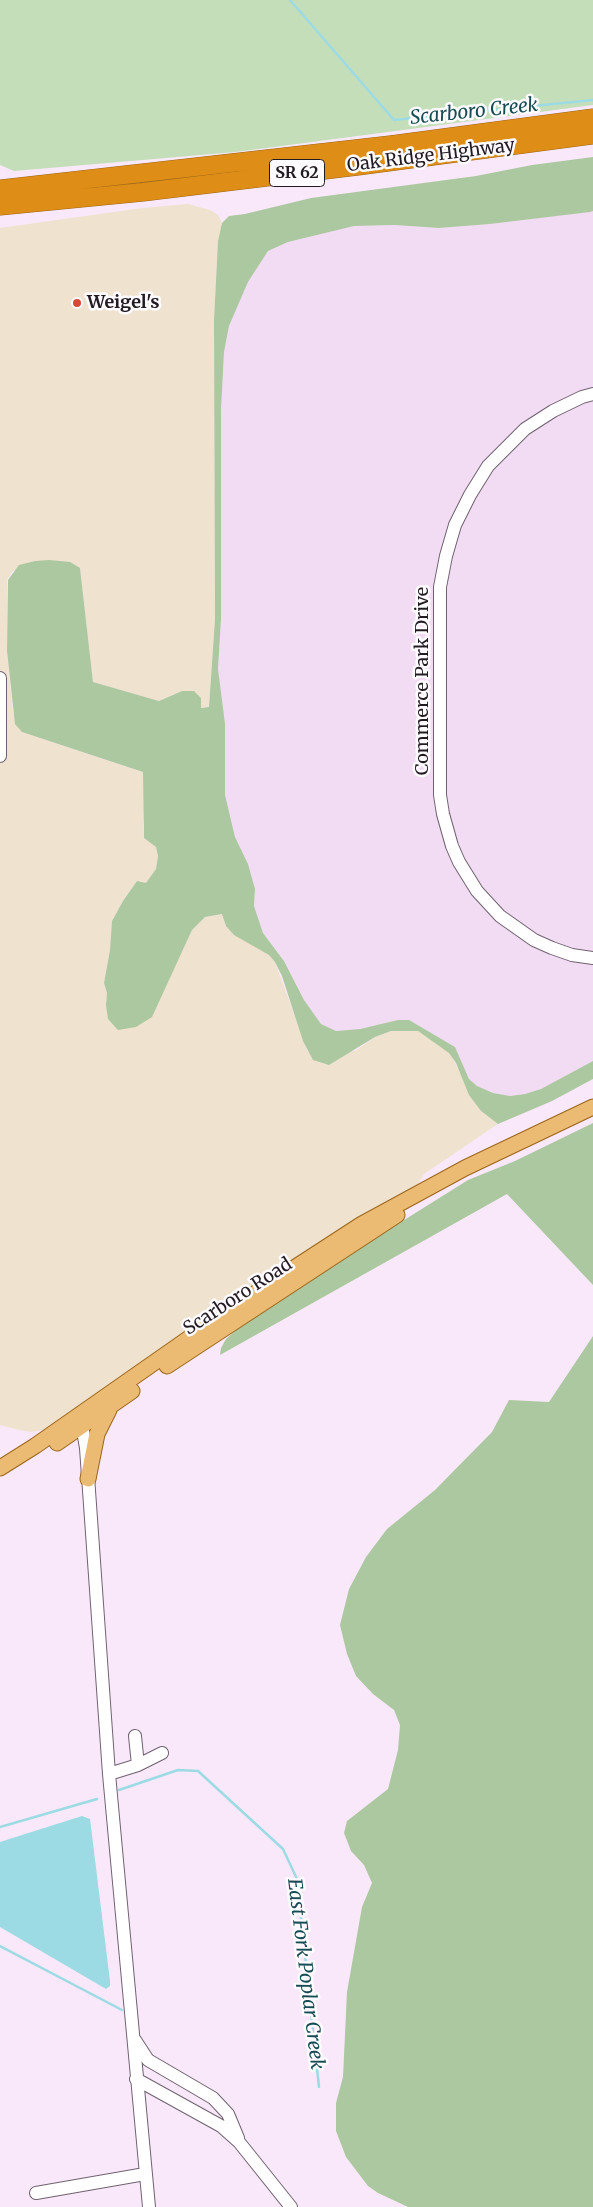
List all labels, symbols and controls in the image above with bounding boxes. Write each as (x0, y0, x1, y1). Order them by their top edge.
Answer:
water label: Scarboro Creek (409, 94, 539, 130)
street label: Oak Ridge Highway (346, 135, 516, 177)
road number: SR 62 (270, 160, 324, 187)
place label: Weigel's (87, 292, 159, 314)
marker: Weigel's (71, 297, 83, 309)
street label: Commerce Park Drive (412, 587, 434, 775)
street label: Scarboro Road (180, 1254, 296, 1340)
water label: East Fork Poplar Creek (282, 1877, 328, 2071)

